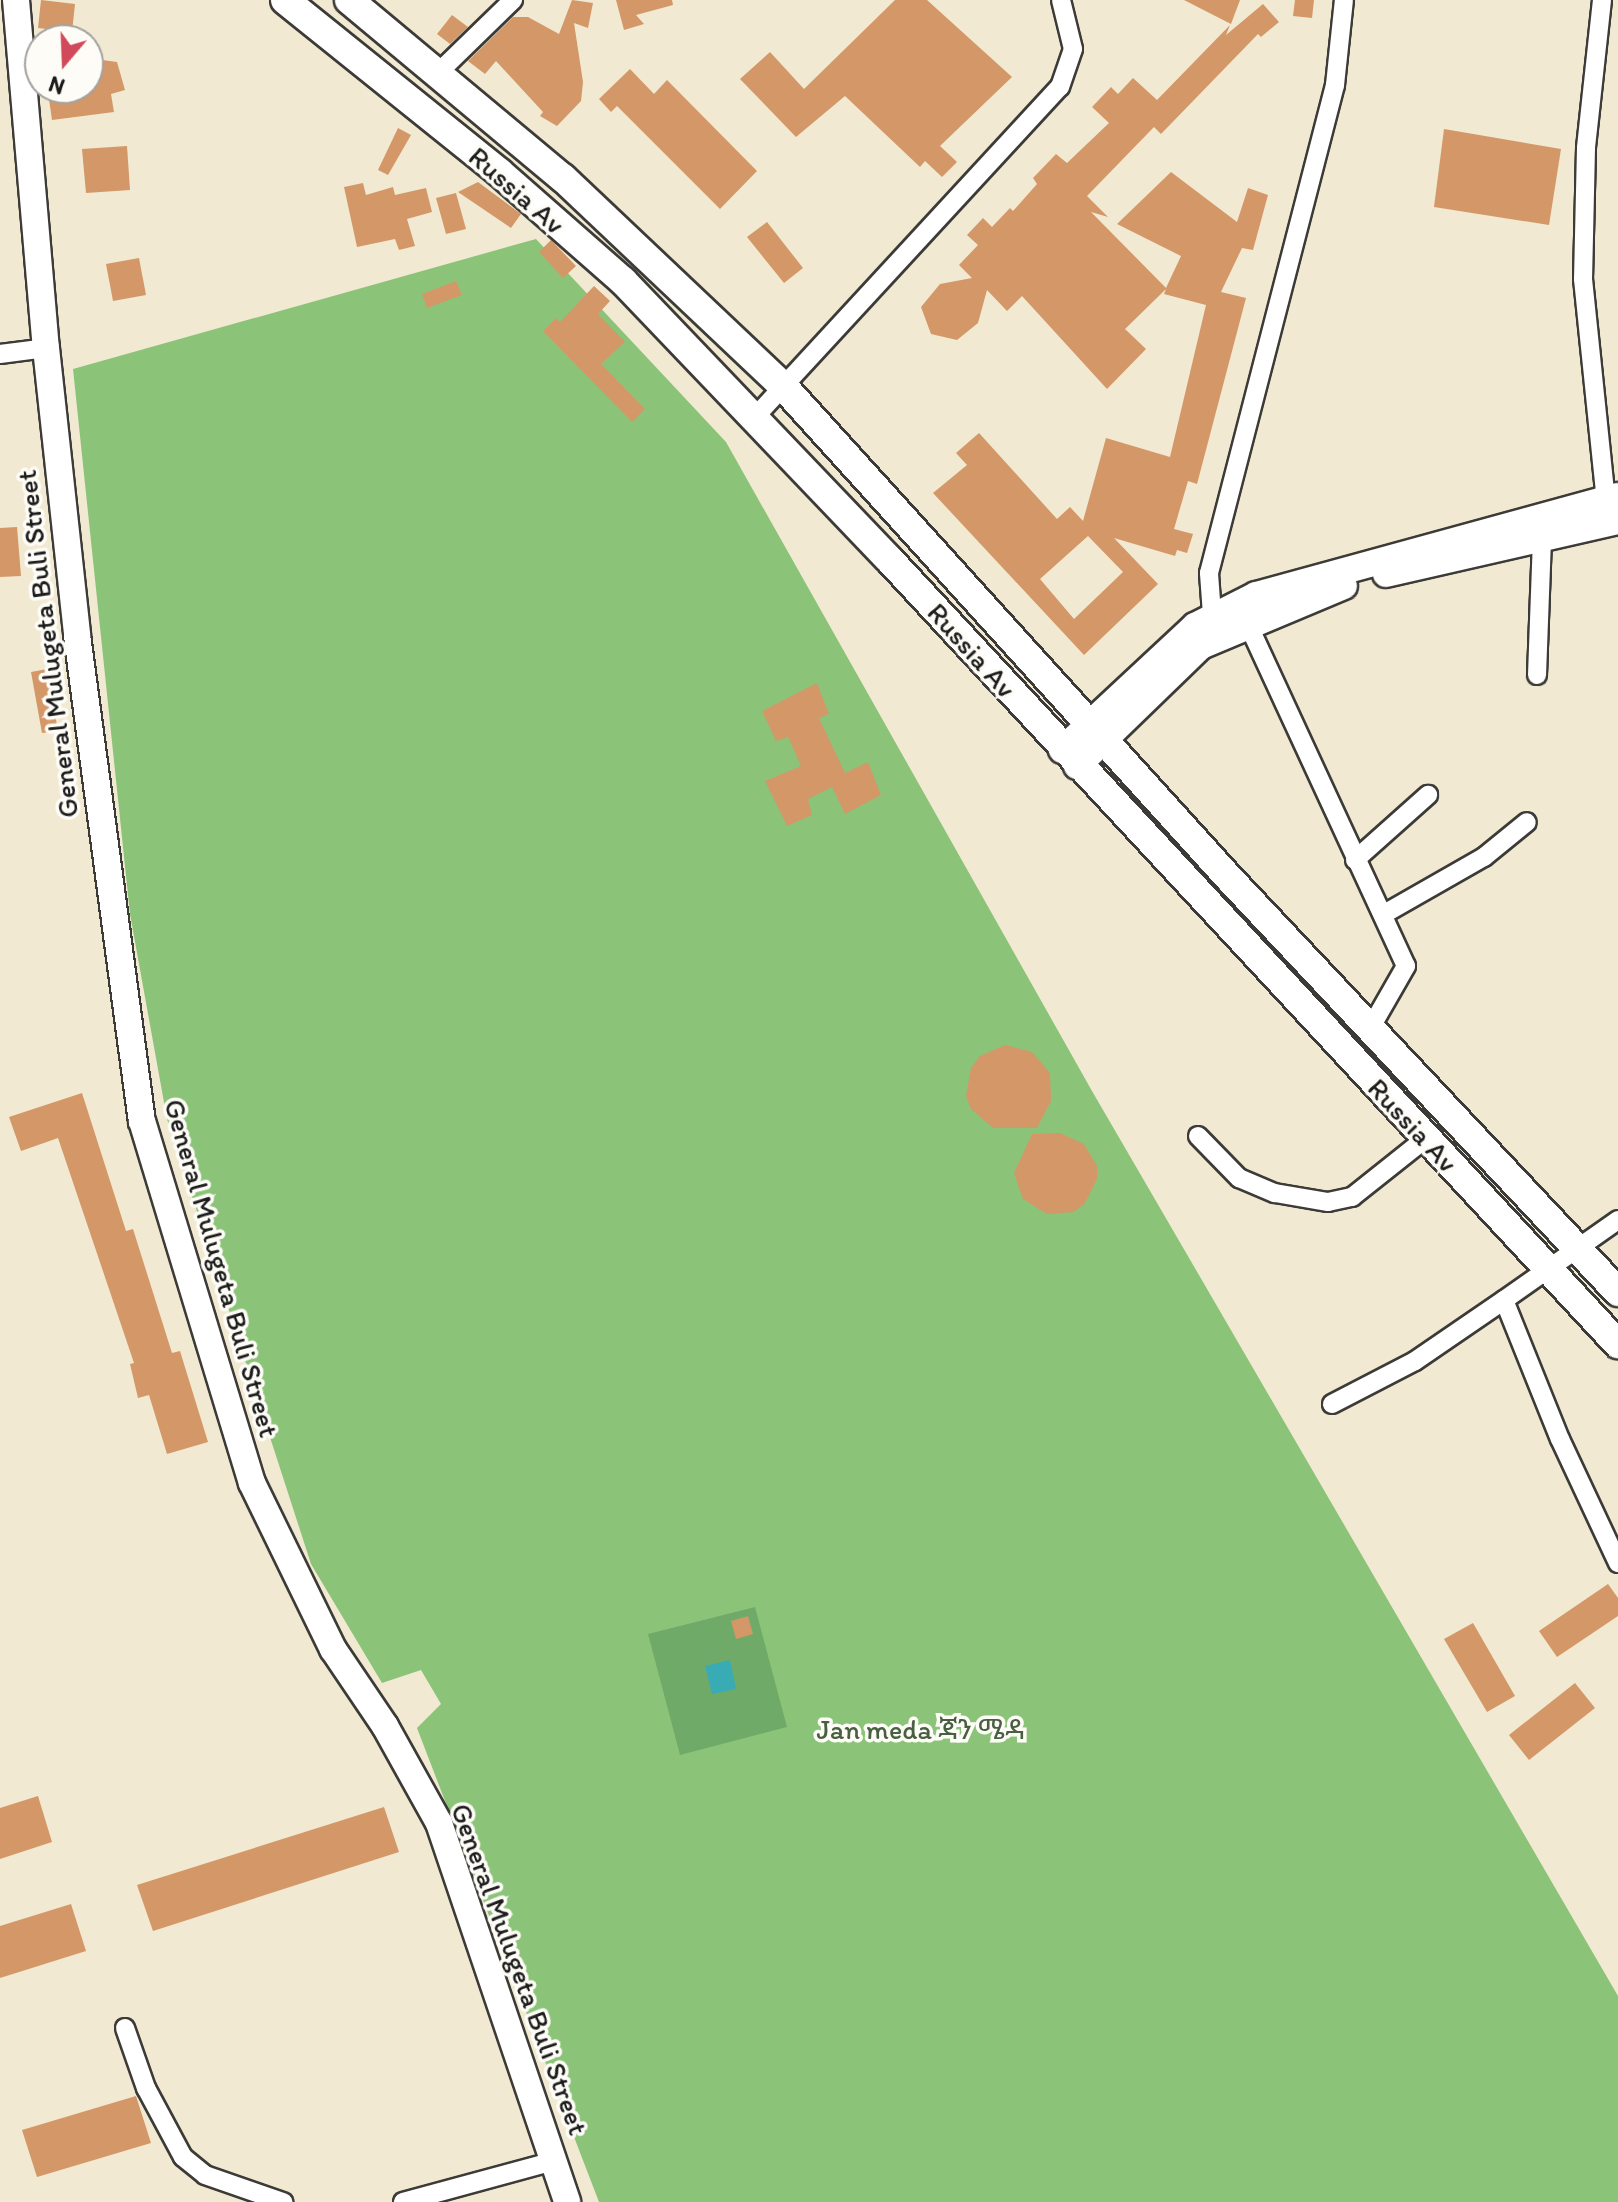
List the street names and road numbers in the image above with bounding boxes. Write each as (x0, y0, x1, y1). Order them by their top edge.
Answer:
street label: Russia Av (462, 139, 572, 241)
street label: General Mulugeta Buli Street (9, 468, 85, 820)
street label: Russia Av (921, 596, 1023, 704)
street label: Russia Av (1361, 1071, 1465, 1179)
street label: General Mulugeta Buli Street (158, 1095, 286, 1441)
street label: General Mulugeta Buli Street (444, 1799, 596, 2139)

